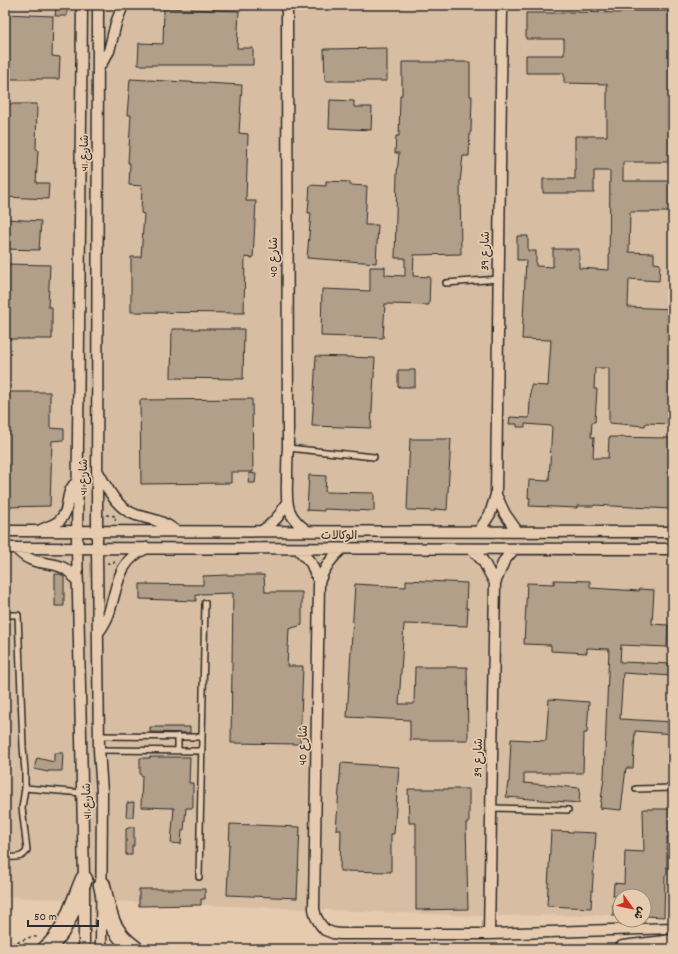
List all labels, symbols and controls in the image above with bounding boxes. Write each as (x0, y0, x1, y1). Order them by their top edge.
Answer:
street label: شارع 41 (77, 135, 94, 171)
street label: شارع 39 (477, 231, 495, 271)
street label: شارع 40 (266, 237, 283, 277)
street label: شارع 41 (76, 459, 93, 495)
street label: الوكالات (321, 528, 357, 545)
street label: شارع 40 (295, 725, 313, 765)
street label: شارع 39 (470, 738, 488, 778)
street label: شارع 41 (79, 783, 97, 819)
north arrow (612, 888, 652, 928)
scale bar (28, 902, 98, 928)
text: ش (629, 903, 649, 922)
text: 50 m (34, 909, 57, 926)

